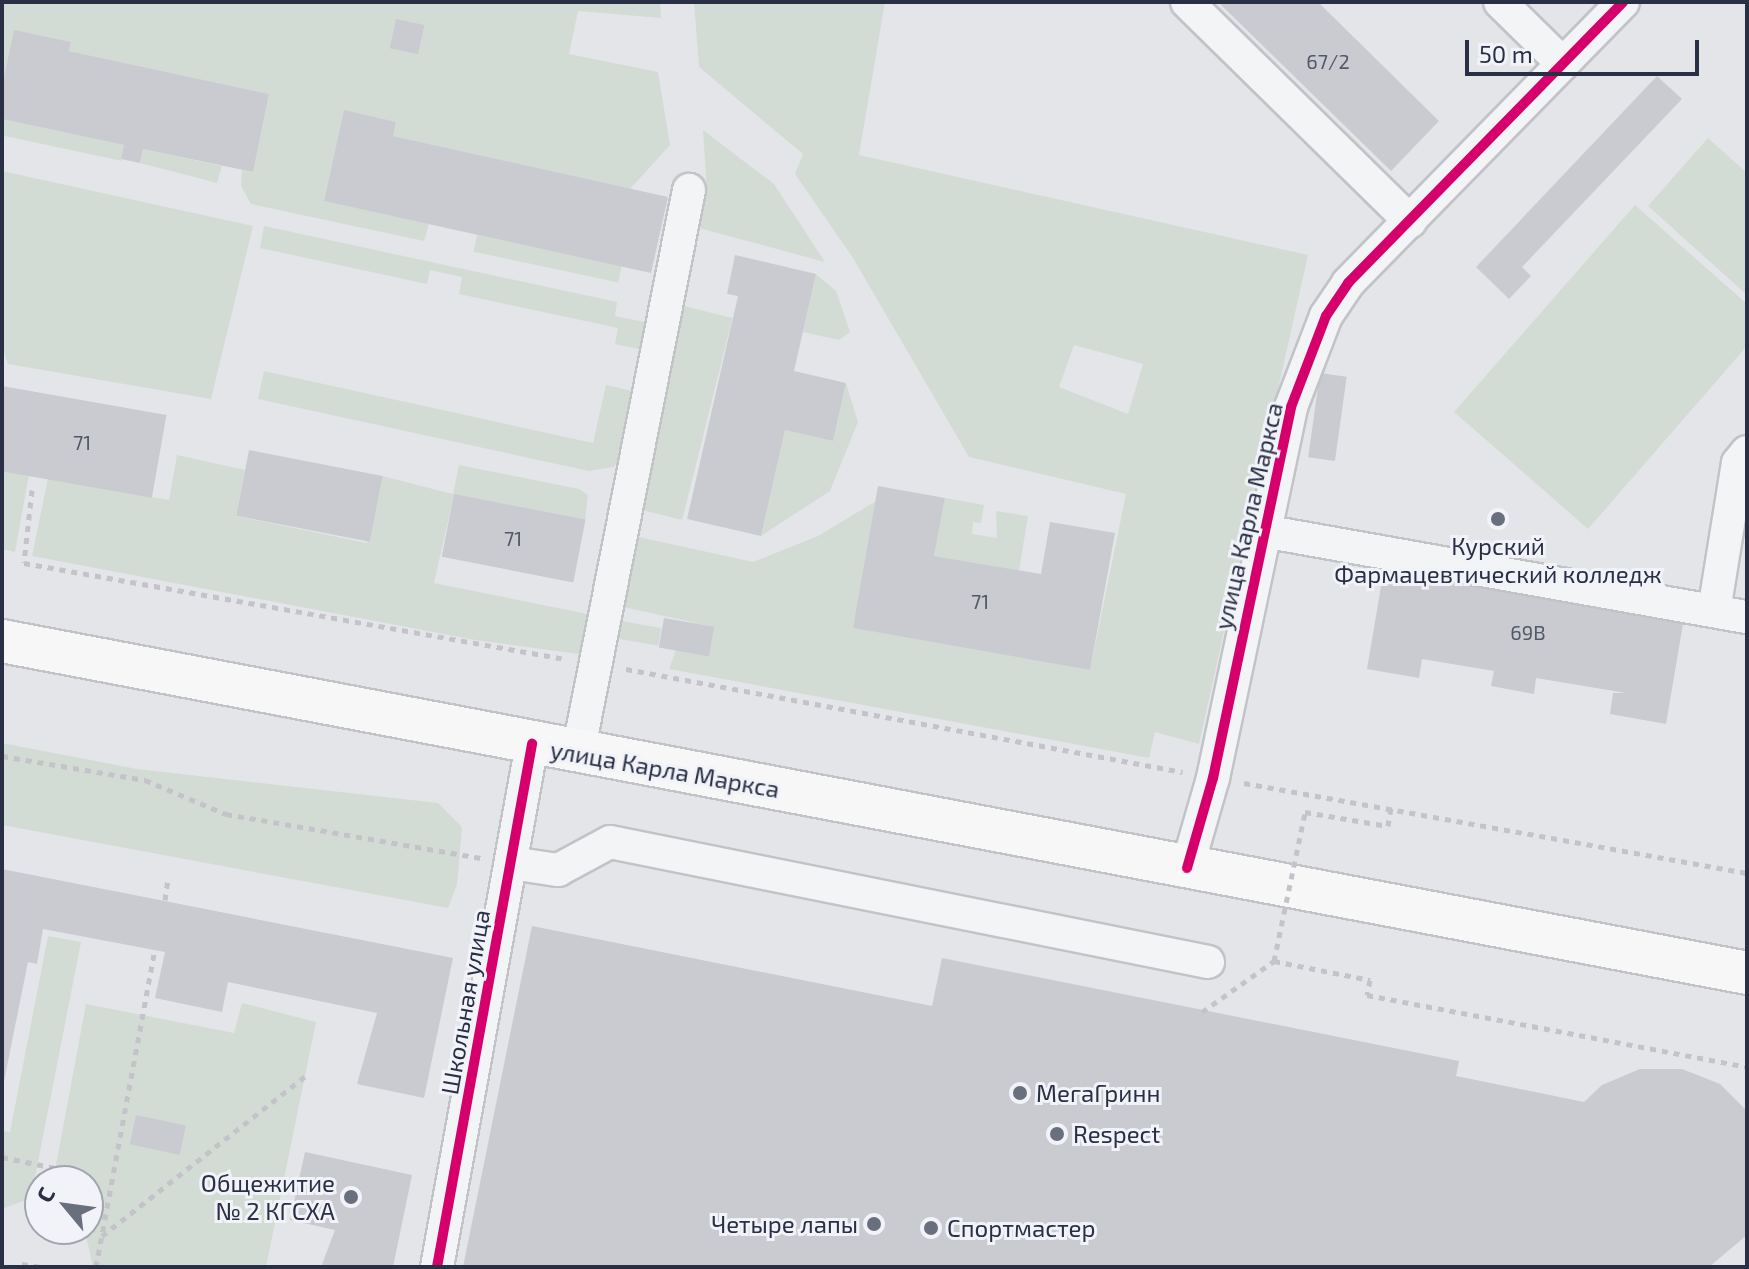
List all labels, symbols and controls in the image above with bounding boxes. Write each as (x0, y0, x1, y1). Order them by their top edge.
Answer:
scale bar (1469, 24, 1703, 74)
text: 50 m (1479, 39, 1533, 68)
house number: 67/2 (1306, 49, 1350, 73)
street label: улица Карла Маркса (1208, 400, 1288, 632)
house number: 71 (73, 430, 91, 454)
marker: Курский Фармацевтический колледж (1489, 510, 1507, 528)
house number: 71 (504, 526, 522, 550)
place label: Курский Фармацевтический колледж (1334, 532, 1662, 588)
house number: 71 (971, 589, 989, 613)
house number: 69В (1510, 620, 1546, 644)
street label: улица Карла Маркса (548, 735, 782, 803)
street label: Школьная улица (435, 907, 495, 1097)
place label: МегаГринн (1036, 1079, 1160, 1107)
marker: МегаГринн (1011, 1084, 1029, 1102)
place label: Respect (1073, 1120, 1160, 1148)
marker: Respect (1048, 1125, 1066, 1143)
north arrow (24, 1165, 104, 1245)
place label: Общежитие № 2 КГСХА (201, 1169, 335, 1225)
text: С (30, 1182, 59, 1206)
marker: Общежитие № 2 КГСХА (342, 1188, 360, 1206)
place label: Четыре лапы (711, 1210, 858, 1238)
place label: Спортмастер (947, 1214, 1095, 1242)
marker: Четыре лапы (865, 1215, 883, 1233)
marker: Спортмастер (922, 1219, 940, 1237)

